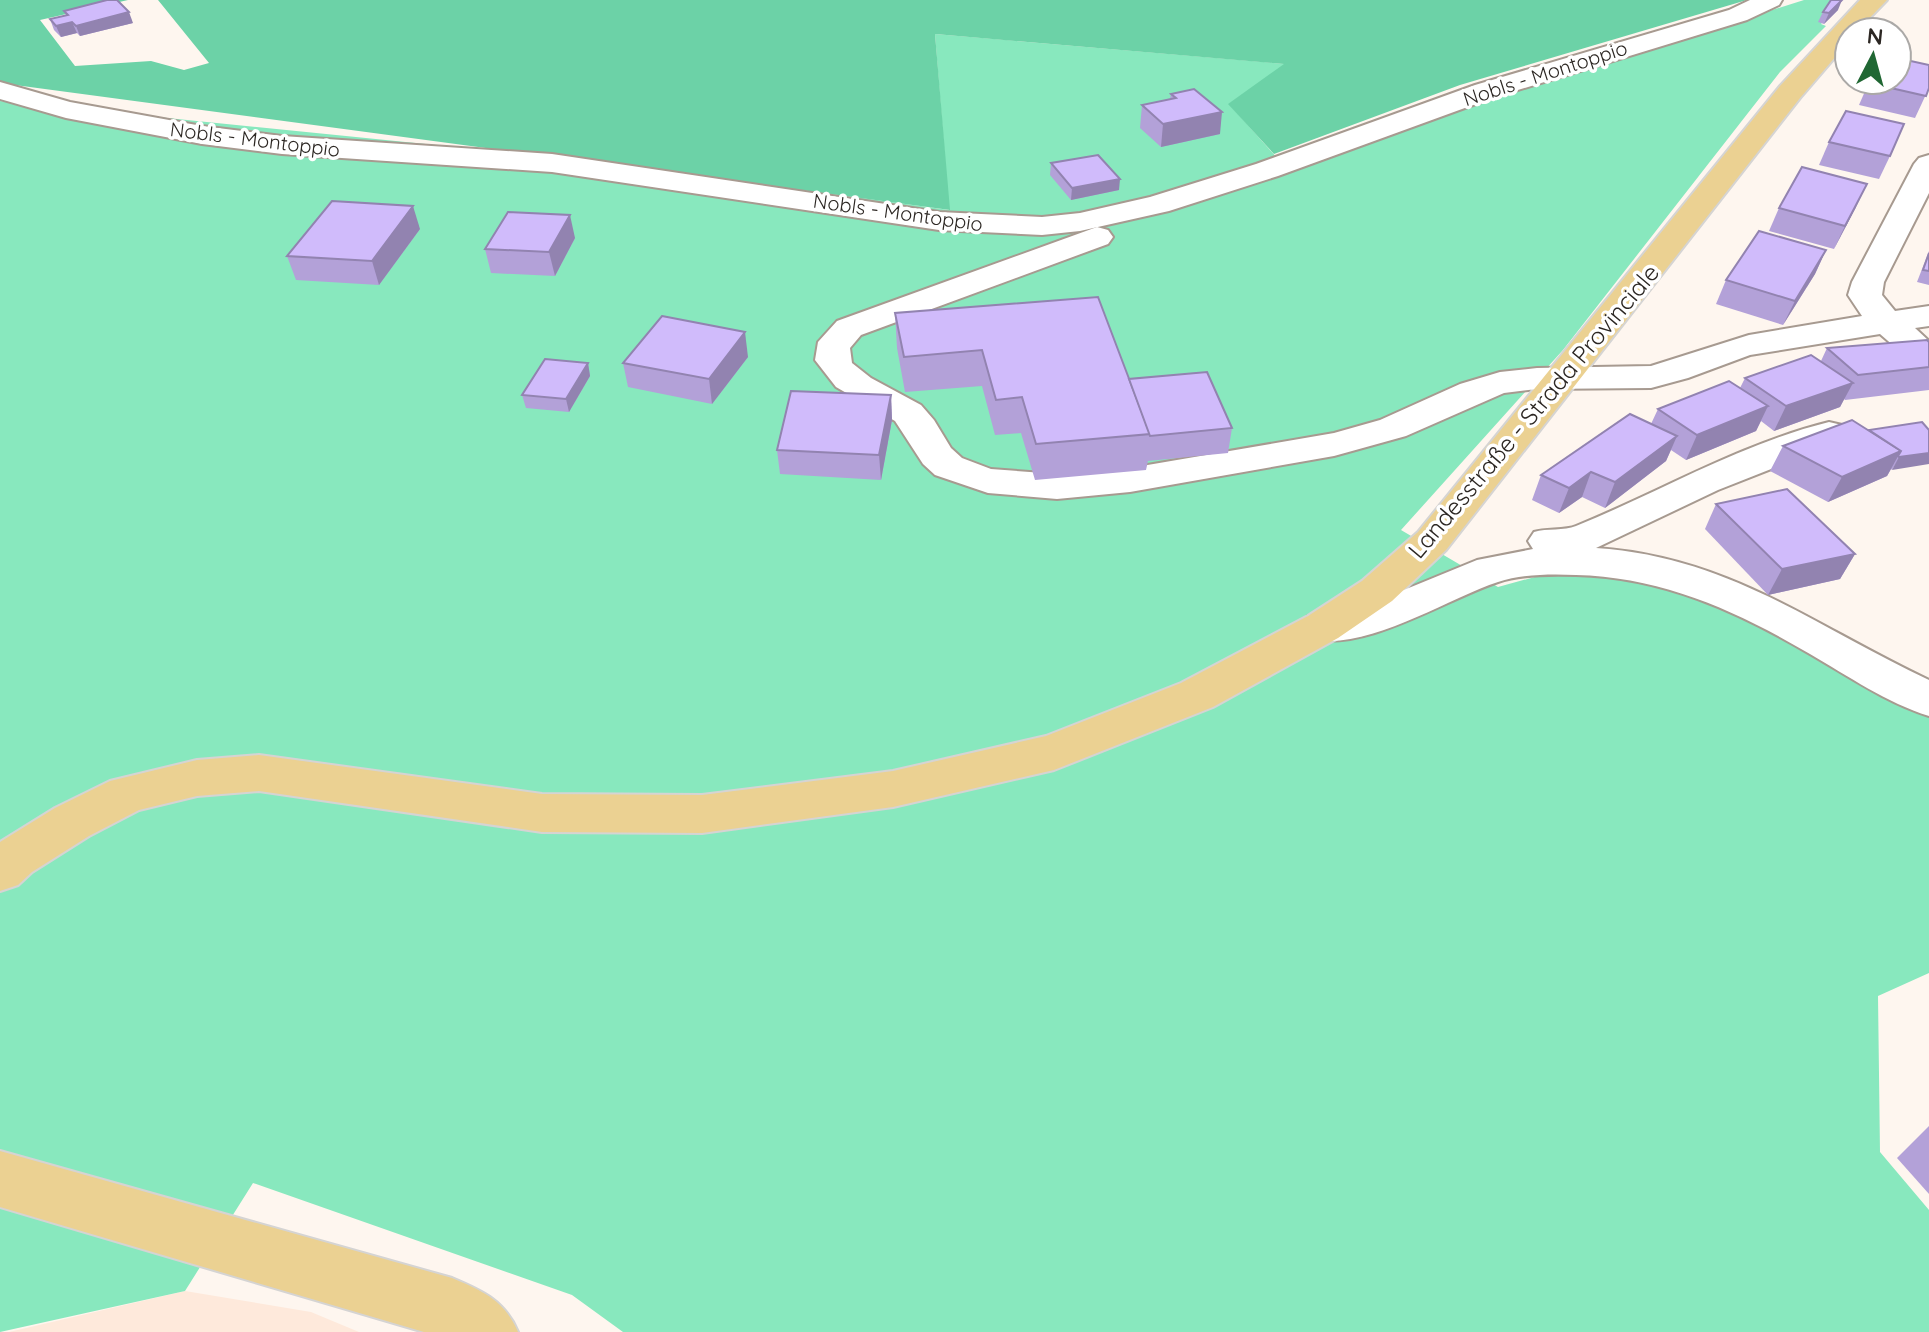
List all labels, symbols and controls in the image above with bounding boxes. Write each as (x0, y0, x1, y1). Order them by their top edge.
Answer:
north arrow (1833, 16, 1913, 96)
text: N (1866, 21, 1885, 51)
street label: Nobls - Montoppio (1460, 35, 1630, 111)
street label: Nobls - Montoppio (169, 116, 341, 162)
street label: Nobls - Montoppio (812, 188, 984, 236)
street label: Landesstraße - Strada Provinciale (1401, 258, 1665, 564)

